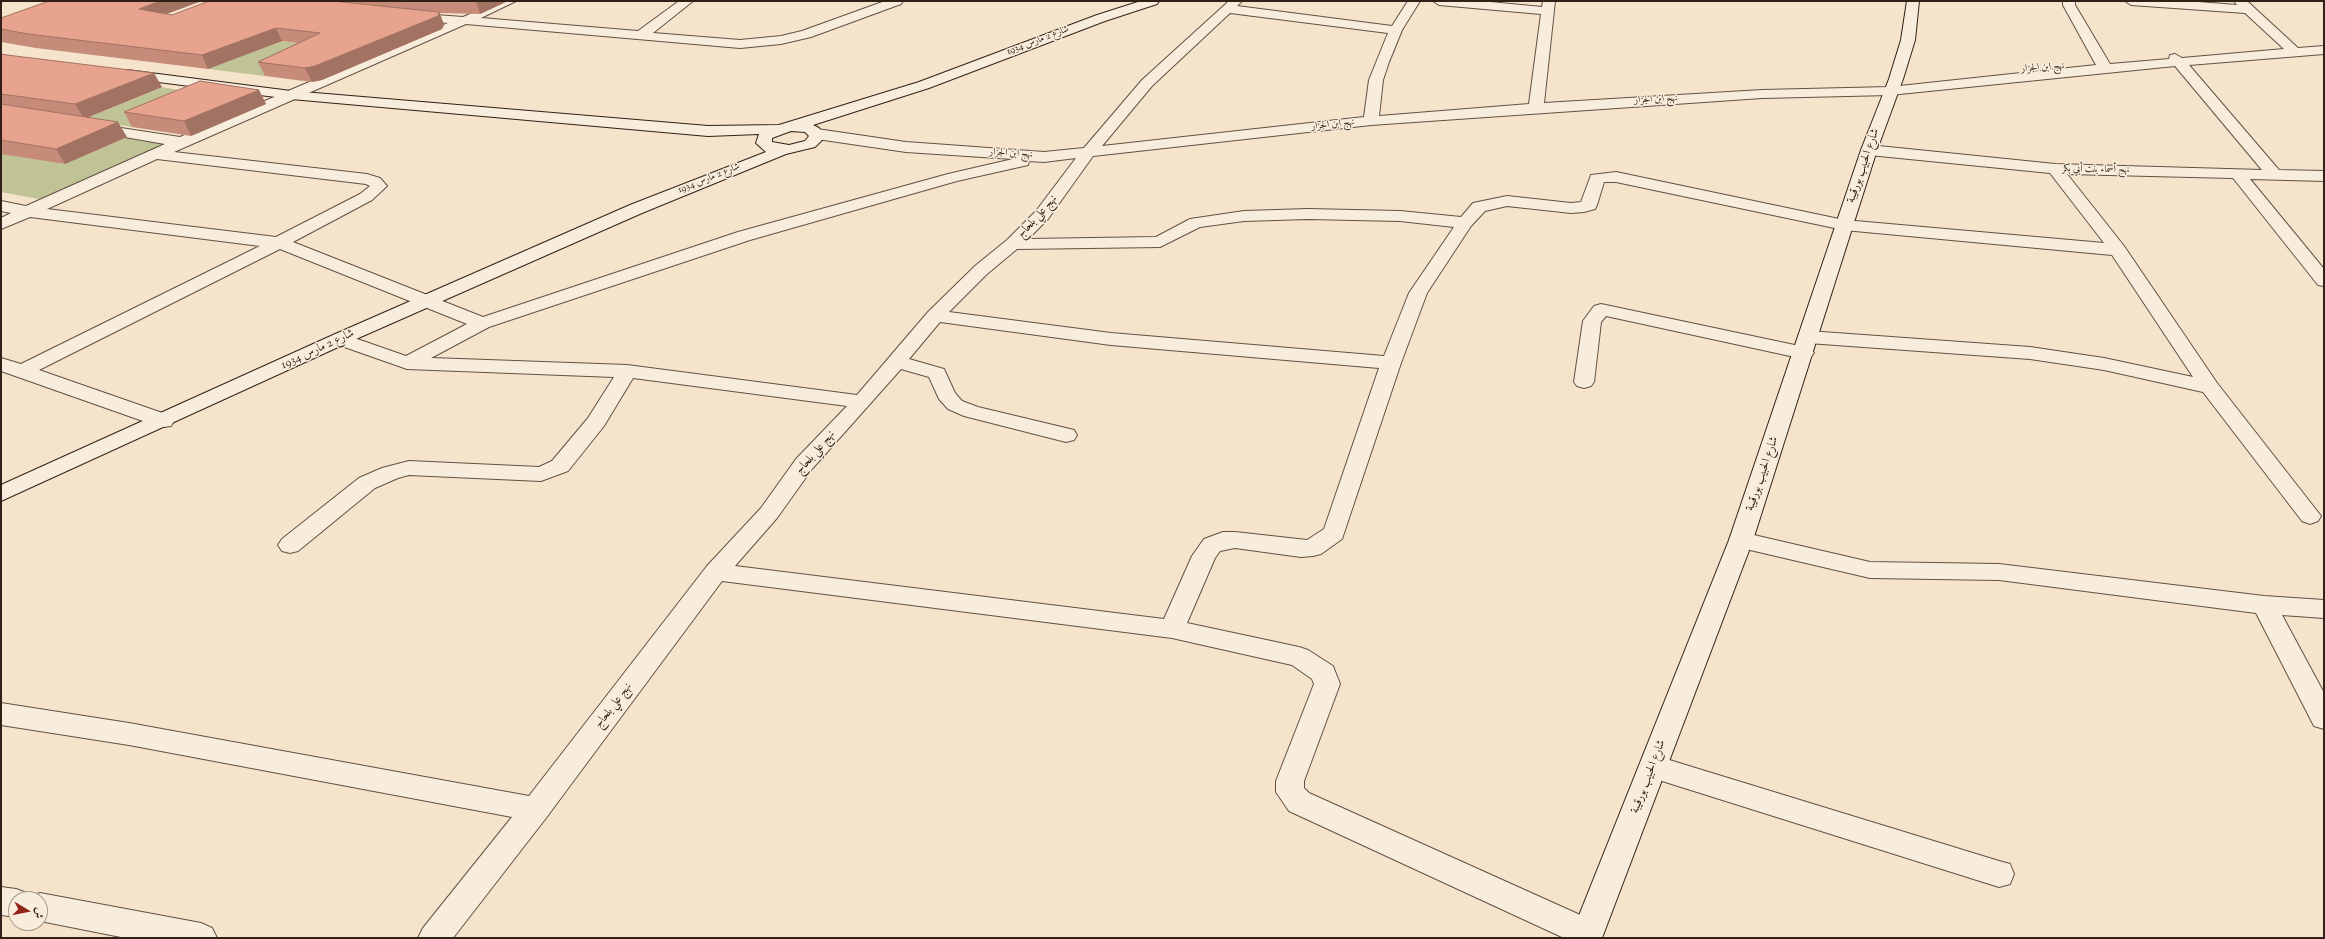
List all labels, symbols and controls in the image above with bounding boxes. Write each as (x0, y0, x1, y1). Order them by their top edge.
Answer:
street label: شارع 2 مارس 1934 (1005, 24, 1071, 58)
street label: نهج ابن الجزار (2021, 60, 2065, 76)
street label: نهج ابن الجزار (1634, 93, 1678, 107)
street label: نهج ابن الجزار (1311, 117, 1355, 133)
street label: شارع الحبيب بورقيبة (1845, 127, 1883, 205)
street label: نهج ابن الجزار (989, 146, 1033, 162)
street label: شارع 2 مارس 1934 (676, 161, 742, 197)
street label: نهج أسماء بنت أبي بكر (2062, 163, 2130, 177)
street label: نهج علي بلحاج (1015, 192, 1061, 242)
street label: شارع 2 مارس 1934 (279, 327, 357, 373)
street label: نهج علي بلحاج (793, 428, 839, 478)
street label: شارع الحبيب بورقيبة (1744, 435, 1782, 513)
street label: نهج علي بلحاج (592, 680, 636, 732)
street label: شارع الحبيب بورقيبة (1628, 738, 1670, 816)
north arrow (8, 891, 48, 931)
text: ش (30, 906, 48, 920)

